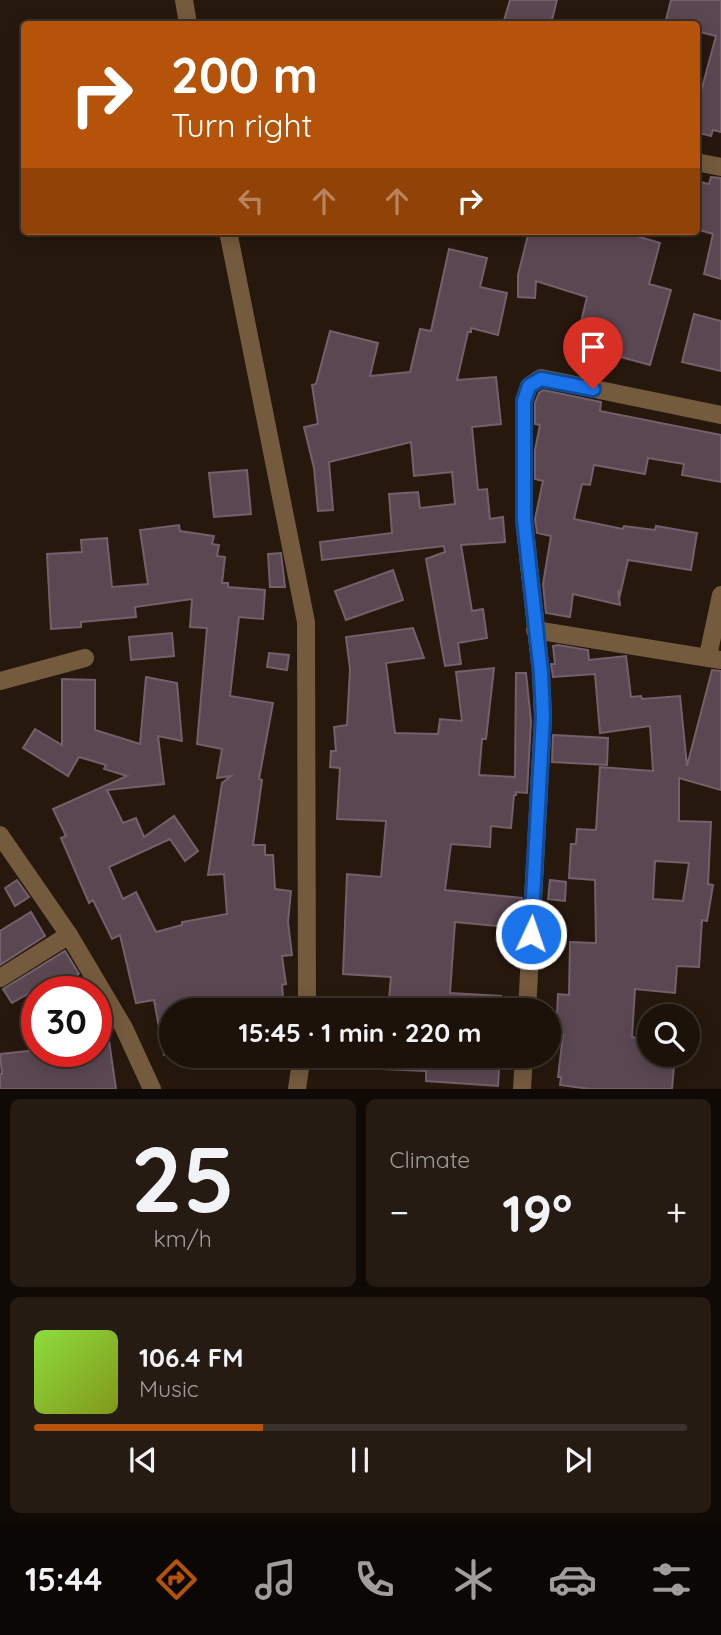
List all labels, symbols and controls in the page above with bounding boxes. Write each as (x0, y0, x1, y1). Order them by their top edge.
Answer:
text: 200 m (171, 44, 318, 105)
icon: right (56, 49, 147, 140)
text: Turn right (171, 105, 312, 145)
icon: left (232, 182, 270, 220)
icon: ahead (305, 182, 343, 220)
icon: ahead (378, 182, 416, 220)
icon: right (451, 182, 489, 220)
pin (563, 317, 623, 389)
icon: arrive (574, 328, 612, 366)
position arrow (494, 897, 568, 971)
speed limit sign: 30 (21, 976, 112, 1067)
map controls (637, 1004, 700, 1067)
button: search (637, 1004, 700, 1067)
text: 15:45 · 1 min · 220 m (239, 1016, 481, 1049)
text: 25 (131, 1121, 235, 1235)
text: Climate (390, 1145, 470, 1174)
text: 19° (502, 1180, 573, 1245)
text: − (390, 1188, 409, 1236)
text: + (666, 1188, 687, 1236)
text: km/h (154, 1224, 212, 1253)
text: 106.4 FM (139, 1341, 244, 1374)
text: Music (139, 1374, 199, 1403)
icon: previous (124, 1441, 162, 1479)
icon: pause (341, 1441, 379, 1479)
icon: next (559, 1441, 597, 1479)
icon: directions (152, 1555, 201, 1604)
icon: music (251, 1555, 300, 1604)
icon: phone (350, 1555, 399, 1604)
icon: climate (449, 1555, 498, 1604)
icon: car (548, 1555, 597, 1604)
icon: filters (647, 1555, 696, 1604)
text: 15:44 (25, 1559, 102, 1599)

